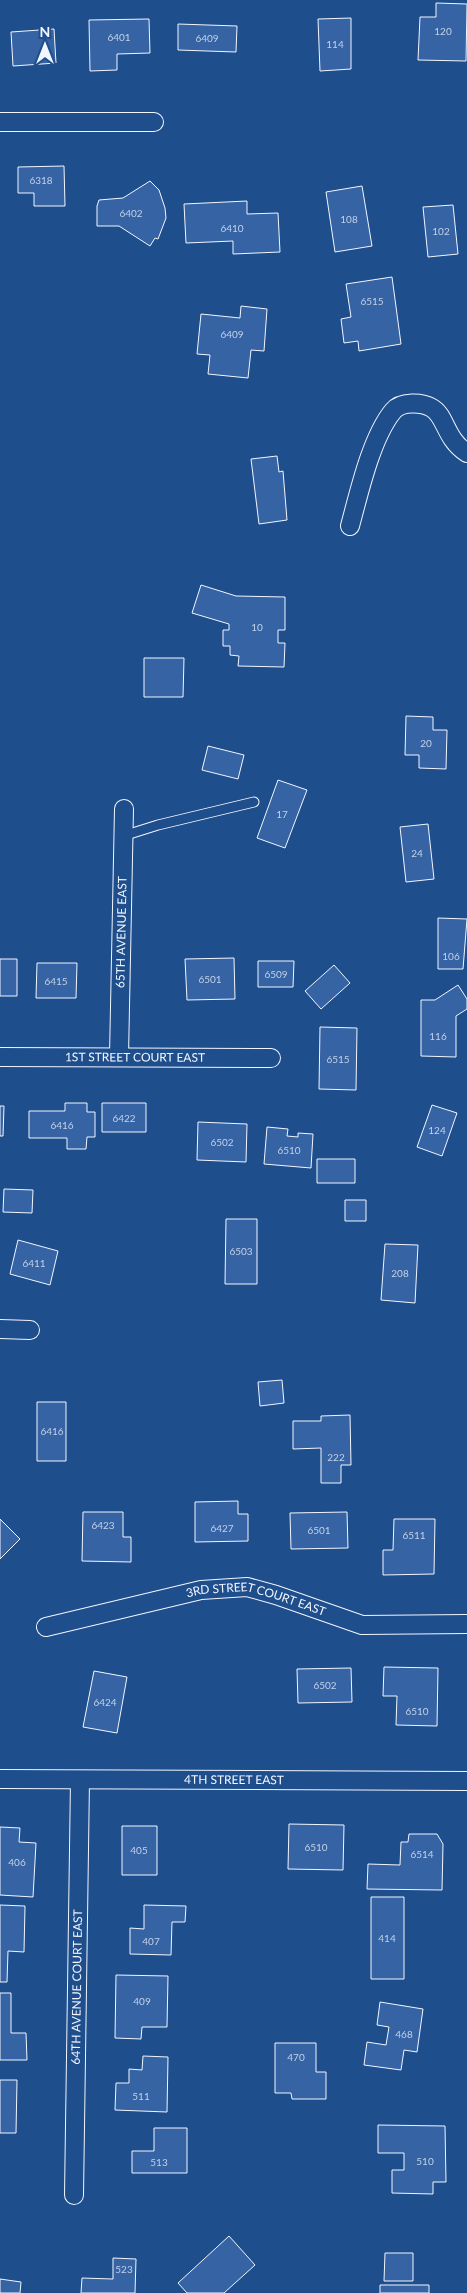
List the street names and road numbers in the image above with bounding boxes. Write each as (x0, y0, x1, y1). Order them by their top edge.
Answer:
street label: 65TH AVENUE EAST (112, 876, 130, 988)
street label: 1ST STREET COURT EAST (65, 1049, 205, 1065)
street label: 3RD STREET COURT EAST (184, 1579, 328, 1619)
street label: 4TH STREET EAST (184, 1772, 284, 1787)
street label: 64TH AVENUE COURT EAST (68, 1909, 85, 2065)

